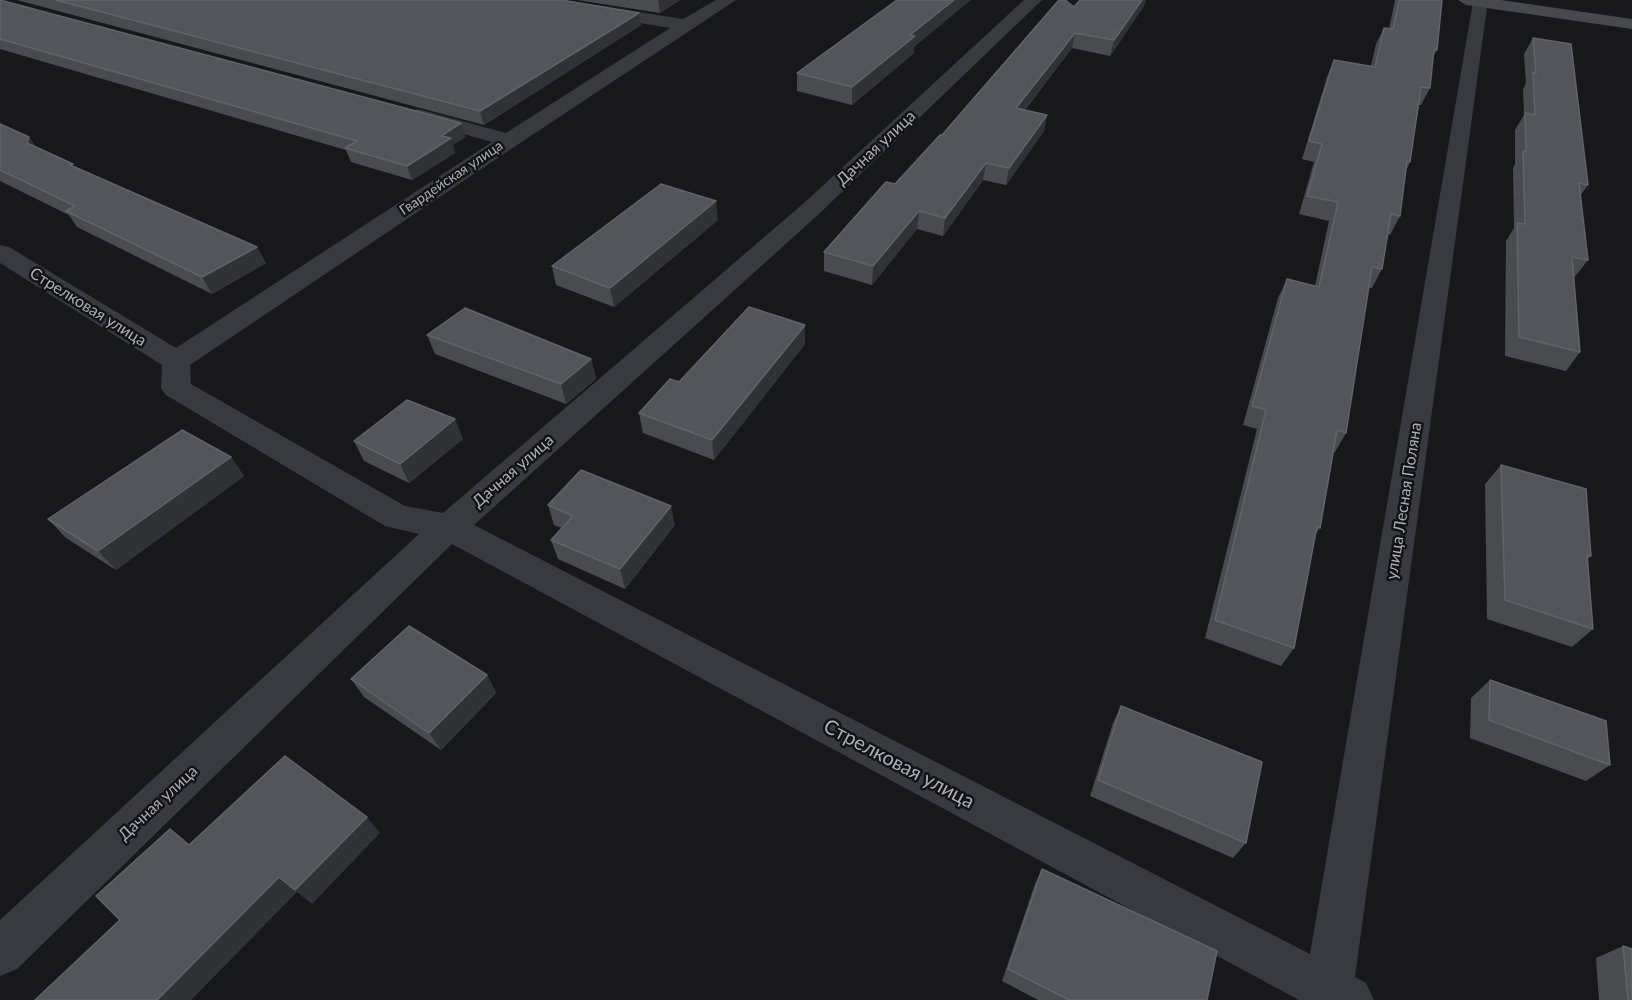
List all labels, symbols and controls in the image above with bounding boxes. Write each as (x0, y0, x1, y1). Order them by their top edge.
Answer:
street label: Дачная улица (832, 106, 920, 190)
street label: Гвардейская улица (396, 137, 506, 219)
street label: Стрелковая улица (26, 263, 150, 351)
street label: улица Лесная Поляна (1382, 421, 1426, 581)
street label: Дачная улица (468, 431, 558, 511)
street label: Стрелковая улица (820, 714, 978, 814)
street label: Дачная улица (114, 761, 202, 845)

